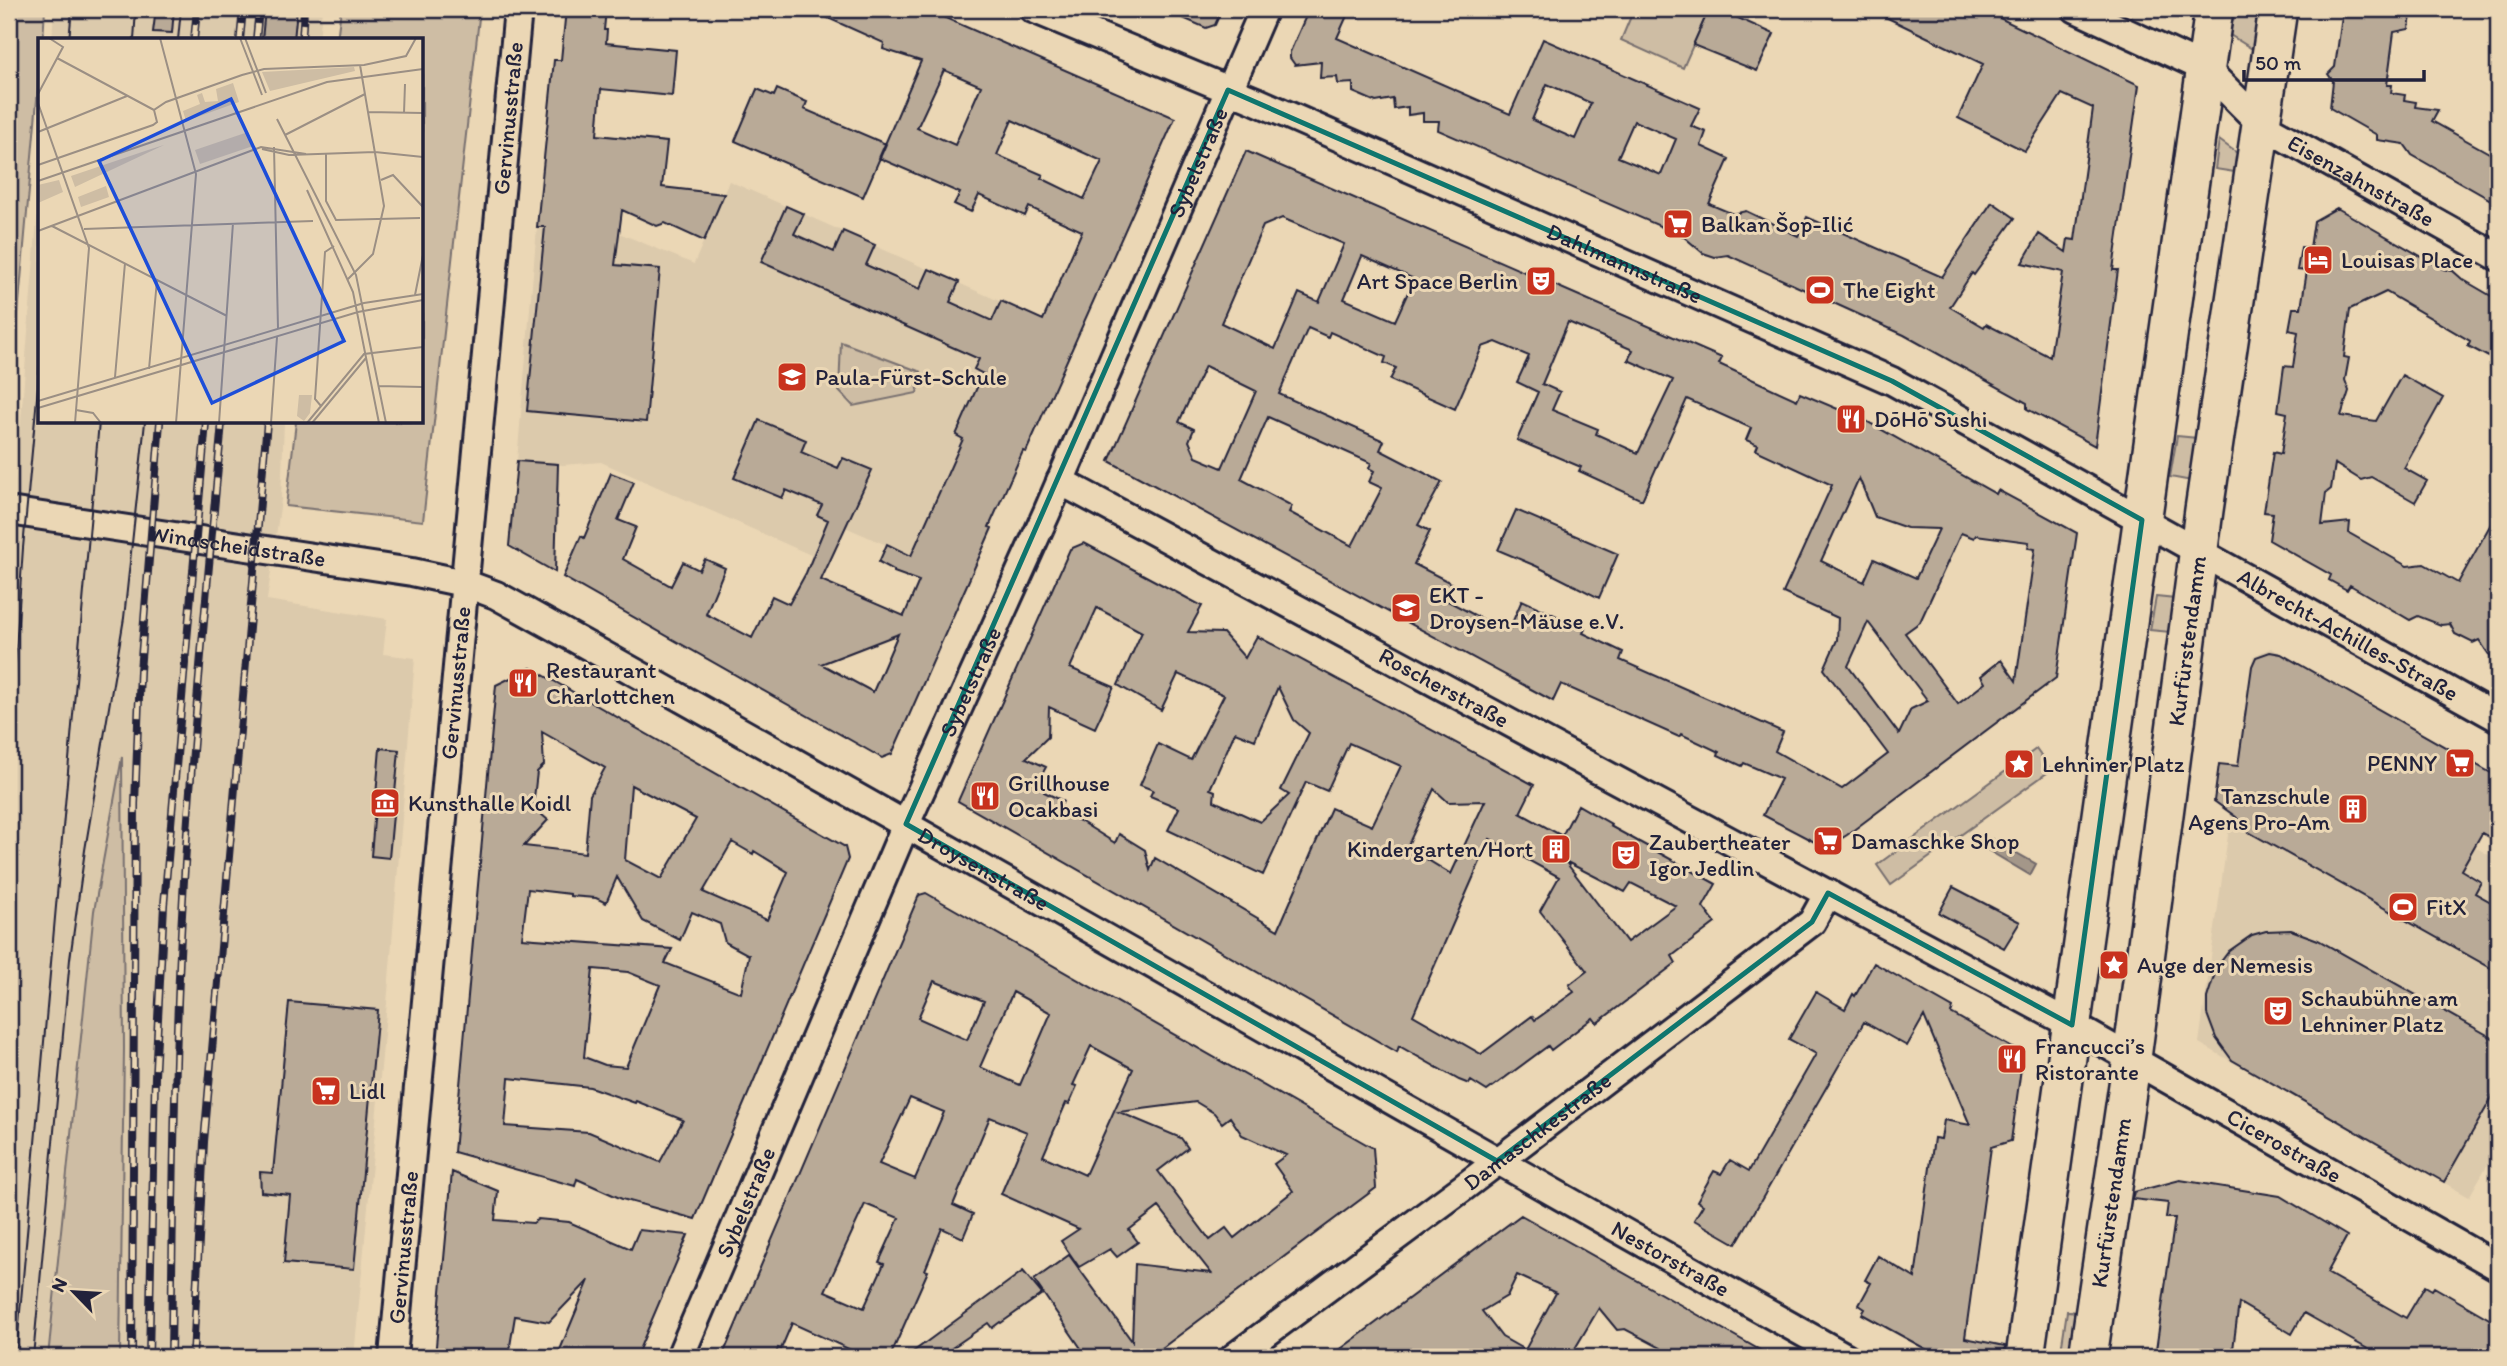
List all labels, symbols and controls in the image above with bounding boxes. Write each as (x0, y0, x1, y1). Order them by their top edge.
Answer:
inset map (38, 38, 424, 424)
scale bar (2244, 38, 2425, 82)
street label: Gervinusstraße (487, 40, 529, 196)
text: 50 m (2255, 50, 2302, 75)
street label: Sybelstraße (1162, 103, 1234, 222)
street label: Eisenzahnstraße (2283, 128, 2440, 233)
supermarket icon: Balkan Šop-Ilić (1661, 207, 1695, 241)
place label: Balkan Šop-Ilić (1701, 210, 1854, 238)
street label: Dahlmannstraße (1543, 217, 1707, 310)
hotel icon: Louisas Place (2301, 243, 2335, 277)
place label: Louisas Place (2341, 246, 2473, 274)
theatre icon: Art Space Berlin (1524, 264, 1558, 298)
place label: Art Space Berlin (1357, 267, 1518, 295)
sports icon: The Eight (1803, 273, 1837, 307)
place label: The Eight (1843, 276, 1936, 304)
school or university icon: Paula-Fürst-Schule (775, 360, 809, 394)
place label: Paula-Fürst-Schule (815, 363, 1007, 391)
restaurant icon: DōHō Sushi (1834, 402, 1868, 436)
place label: DōHō Sushi (1874, 405, 1987, 433)
street label: Windscheidstraße (147, 518, 328, 573)
street label: Kurfürstendamm (2162, 554, 2212, 728)
street label: Albrecht-Achilles-Straße (2233, 562, 2463, 707)
place label: EKT - Droysen-Mäuse e.V. (1429, 581, 1624, 635)
school or university icon: EKT - Droysen-Mäuse e.V. (1389, 591, 1423, 625)
street label: Gervinusstraße (434, 605, 477, 761)
street label: Sybelstraße (933, 622, 1007, 741)
street label: Roscherstraße (1374, 641, 1514, 734)
place label: Restaurant Charlottchen (546, 656, 675, 710)
restaurant icon: Restaurant Charlottchen (506, 666, 540, 700)
supermarket icon: PENNY (2443, 746, 2477, 780)
place icon: Lehniner Platz (2002, 747, 2036, 781)
place label: PENNY (2367, 749, 2437, 777)
place label: Lehniner Platz (2042, 750, 2185, 778)
place label: Grillhouse Ocakbasi (1008, 769, 1110, 823)
restaurant icon: Grillhouse Ocakbasi (968, 779, 1002, 813)
place label: Tanzschule Agens Pro-Am (2188, 782, 2330, 836)
museum icon: Kunsthalle Koidl (368, 786, 402, 820)
place label: Kunsthalle Koidl (408, 789, 572, 817)
building icon: Tanzschule Agens Pro-Am (2336, 792, 2370, 826)
street label: Droysenstraße (913, 820, 1054, 917)
supermarket icon: Damaschke Shop (1811, 824, 1845, 858)
place label: Damaschke Shop (1851, 827, 2019, 855)
place label: Zaubertheater Igor Jedlin (1649, 828, 1790, 882)
building icon: Kindergarten/Hort (1539, 832, 1573, 866)
place label: Kindergarten/Hort (1347, 835, 1533, 863)
theatre icon: Zaubertheater Igor Jedlin (1609, 838, 1643, 872)
sports icon: FitX (2386, 890, 2420, 924)
place label: FitX (2426, 893, 2466, 921)
place icon: Auge der Nemesis (2097, 948, 2131, 982)
place label: Auge der Nemesis (2137, 951, 2313, 979)
place label: Schaubühne am Lehniner Platz (2301, 984, 2458, 1038)
theatre icon: Schaubühne am Lehniner Platz (2261, 994, 2295, 1028)
place label: Francucci’s Ristorante (2035, 1032, 2145, 1086)
restaurant icon: Francucci’s Ristorante (1995, 1042, 2029, 1076)
street label: Damaschkestraße (1458, 1066, 1617, 1197)
supermarket icon: Lidl (309, 1074, 343, 1108)
place label: Lidl (349, 1077, 386, 1105)
street label: Cicerostraße (2222, 1102, 2347, 1189)
street label: Kurfürstendamm (2084, 1116, 2137, 1290)
street label: Sybelstraße (710, 1143, 781, 1262)
street label: Gervinusstraße (382, 1170, 424, 1325)
street label: Nestorstraße (1607, 1214, 1735, 1303)
north arrow (38, 1258, 108, 1328)
text: N (46, 1274, 72, 1296)

